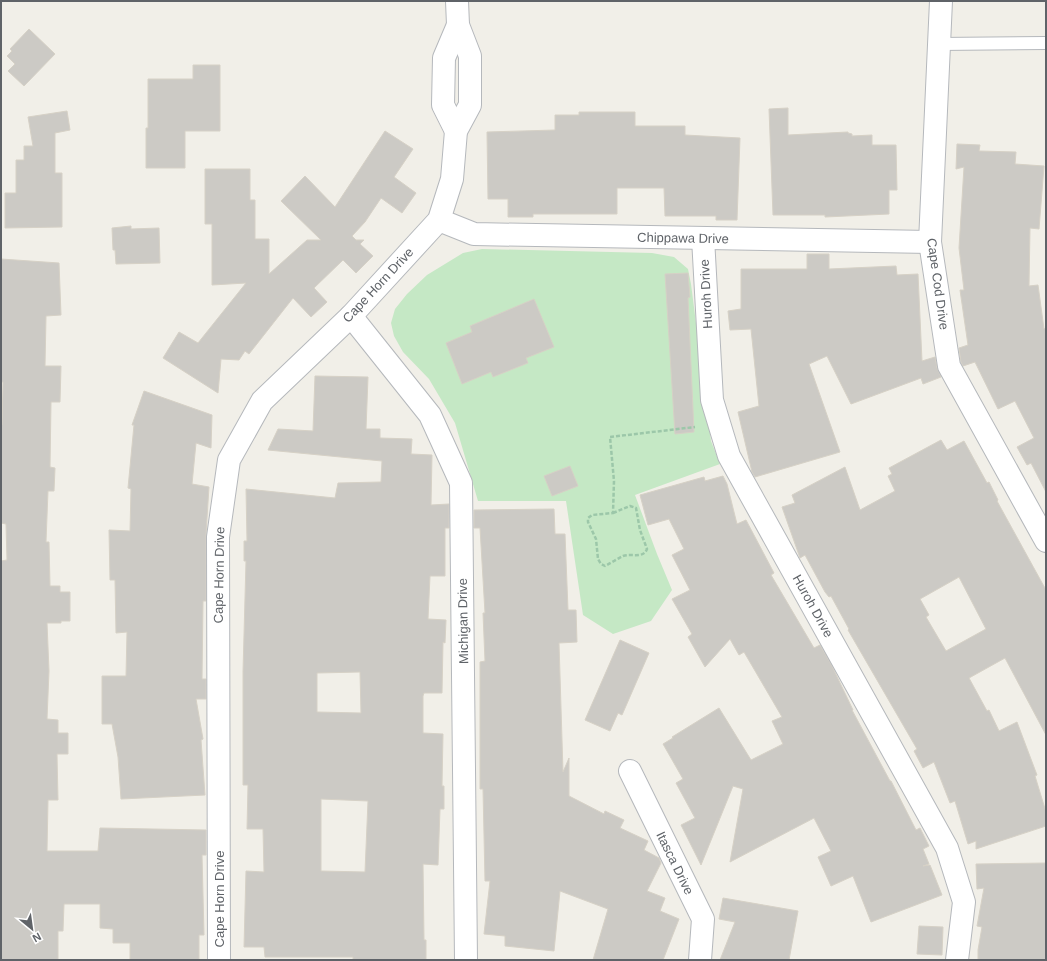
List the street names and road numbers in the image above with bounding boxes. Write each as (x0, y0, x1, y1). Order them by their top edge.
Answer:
street label: Chippawa Drive (637, 230, 729, 246)
street label: Cape Cod Drive (924, 237, 952, 331)
street label: Cape Horn Drive (339, 244, 417, 326)
street label: Huroh Drive (697, 259, 715, 329)
street label: Cape Horn Drive (211, 526, 227, 624)
street label: Huroh Drive (790, 572, 836, 640)
street label: Michigan Drive (455, 578, 471, 664)
street label: Itasca Drive (653, 829, 697, 897)
street label: Cape Horn Drive (212, 851, 227, 947)

